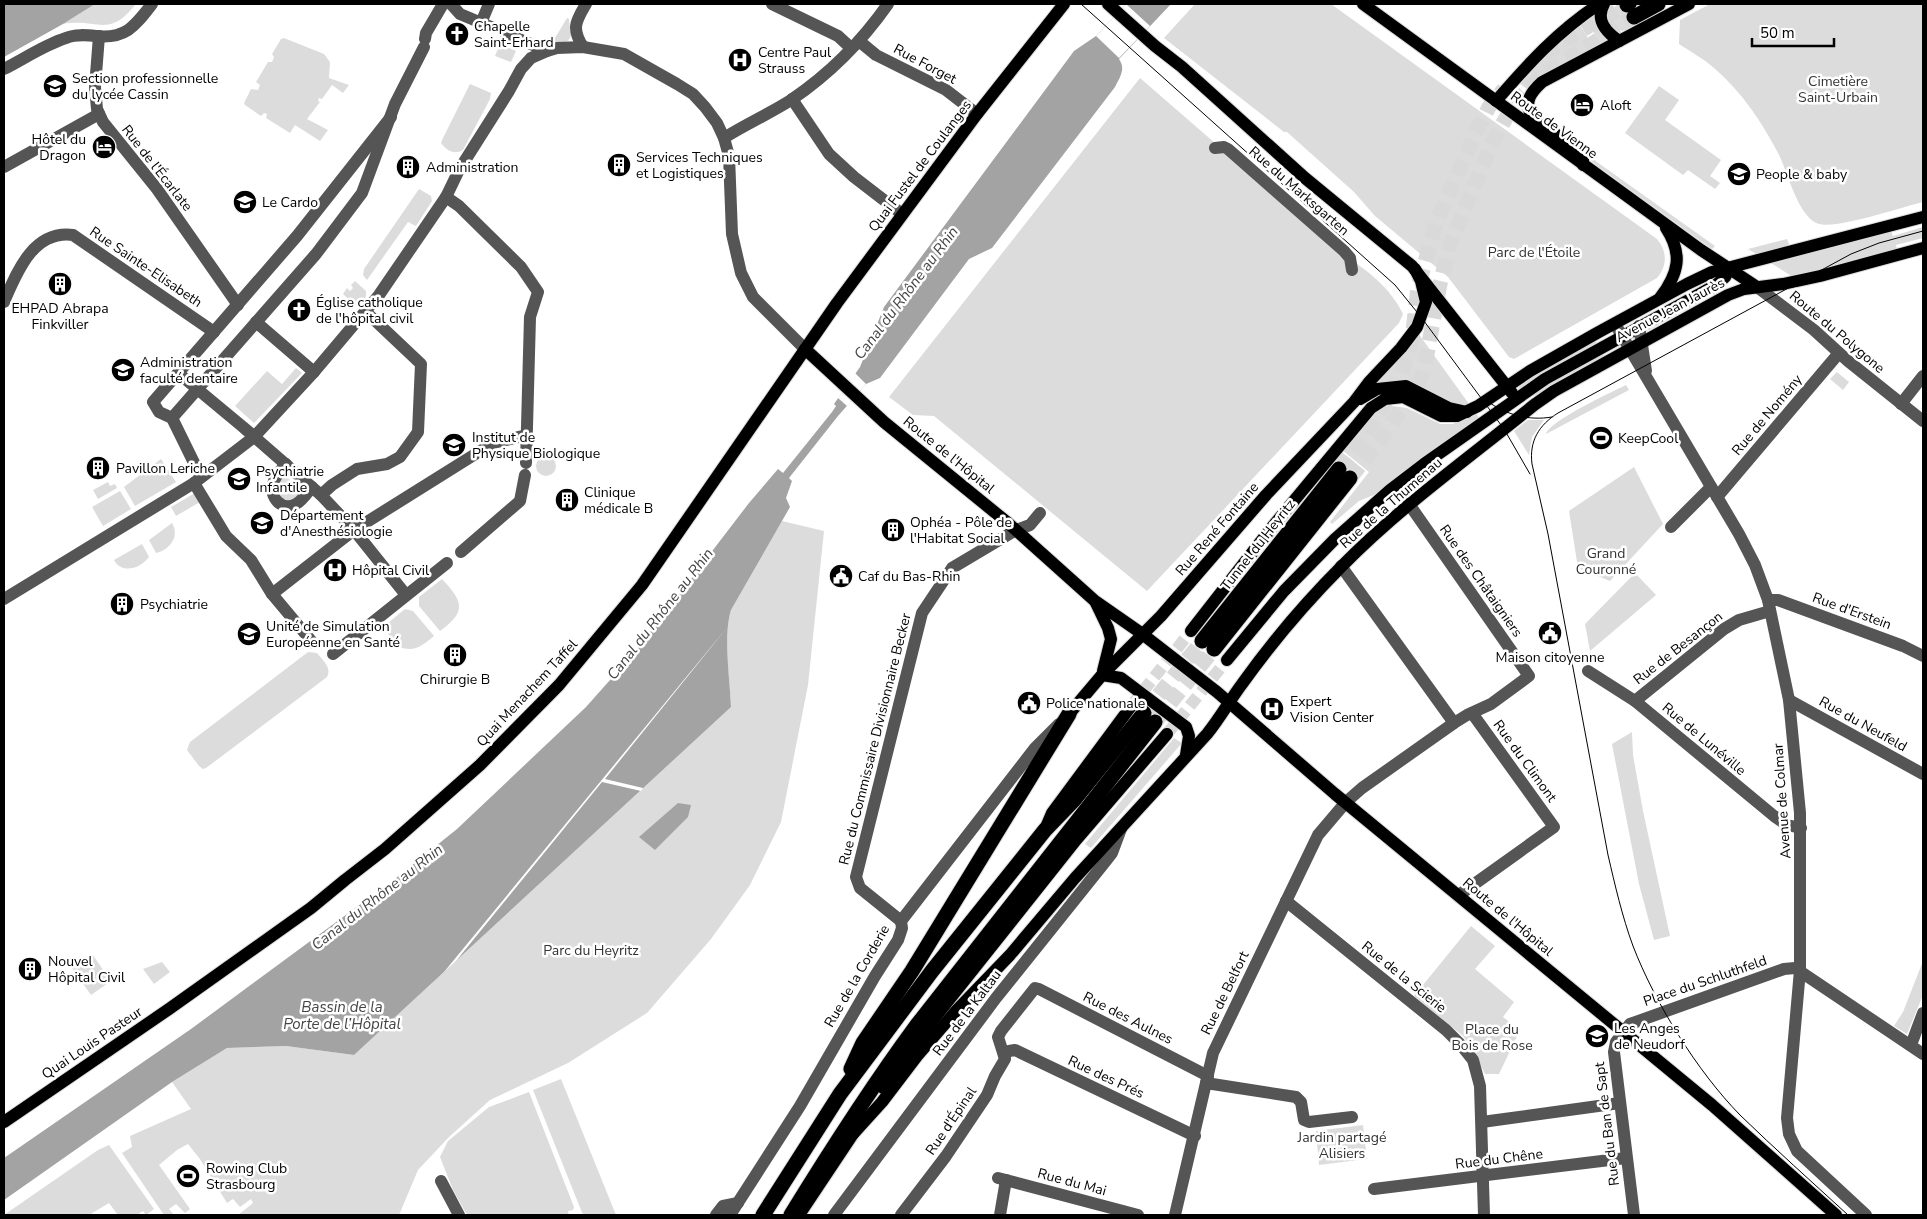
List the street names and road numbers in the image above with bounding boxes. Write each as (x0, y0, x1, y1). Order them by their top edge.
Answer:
street label: Rue Forget (890, 39, 960, 89)
street label: Route de Vienne (1506, 87, 1602, 163)
street label: Quai Fustel de Coulanges (864, 96, 976, 236)
street label: Rue de l'Écarlate (117, 121, 197, 215)
street label: Rue du Marksgarten (1245, 142, 1353, 240)
street label: Rue Sainte-Elisabeth (86, 222, 206, 312)
street label: Avenue Jean Jaurès (1612, 273, 1728, 347)
street label: Route du Polygone (1785, 286, 1889, 378)
street label: Rue de Nomény (1728, 370, 1807, 459)
street label: Route de l'Hôpital (899, 412, 1000, 498)
street label: Rue de la Thumenau (1336, 453, 1446, 553)
street label: Rue René Fontaine (1171, 478, 1263, 580)
street label: Tunnel du Heyritz (1216, 495, 1300, 595)
street label: Rue des Châtaigniers (1435, 521, 1527, 641)
street label: Rue d'Erstein (1810, 588, 1894, 634)
street label: Rue de Besançon (1629, 607, 1727, 689)
street label: Rue du Commissaire Divisionnaire Becker (834, 611, 916, 867)
street label: Quai Menachem Taffel (472, 635, 582, 751)
street label: Rue du Neufeld (1816, 692, 1910, 756)
street label: Rue de Lunéville (1658, 698, 1750, 780)
street label: Rue du Climont (1489, 716, 1561, 806)
street label: Avenue de Colmar (1768, 743, 1796, 859)
street label: Route de l'Hôpital (1459, 873, 1558, 961)
street label: Rue de la Corderie (820, 921, 894, 1031)
street label: Rue de la Scierie (1358, 937, 1450, 1017)
street label: Rue de Belfort (1197, 948, 1254, 1038)
street label: Place du Schluthfeld (1641, 951, 1769, 1011)
street label: Rue de la Kaltau (928, 966, 1006, 1060)
street label: Rue des Aulnes (1080, 987, 1176, 1049)
street label: Quai Louis Pasteur (38, 1002, 146, 1084)
street label: Rue des Prés (1065, 1051, 1147, 1103)
street label: Rue du Ban de Sapt (1590, 1061, 1624, 1187)
street label: Rue d'Épinal (921, 1082, 981, 1159)
street label: Rue du Chêne (1454, 1144, 1544, 1174)
street label: Rue du Mai (1035, 1164, 1109, 1200)

